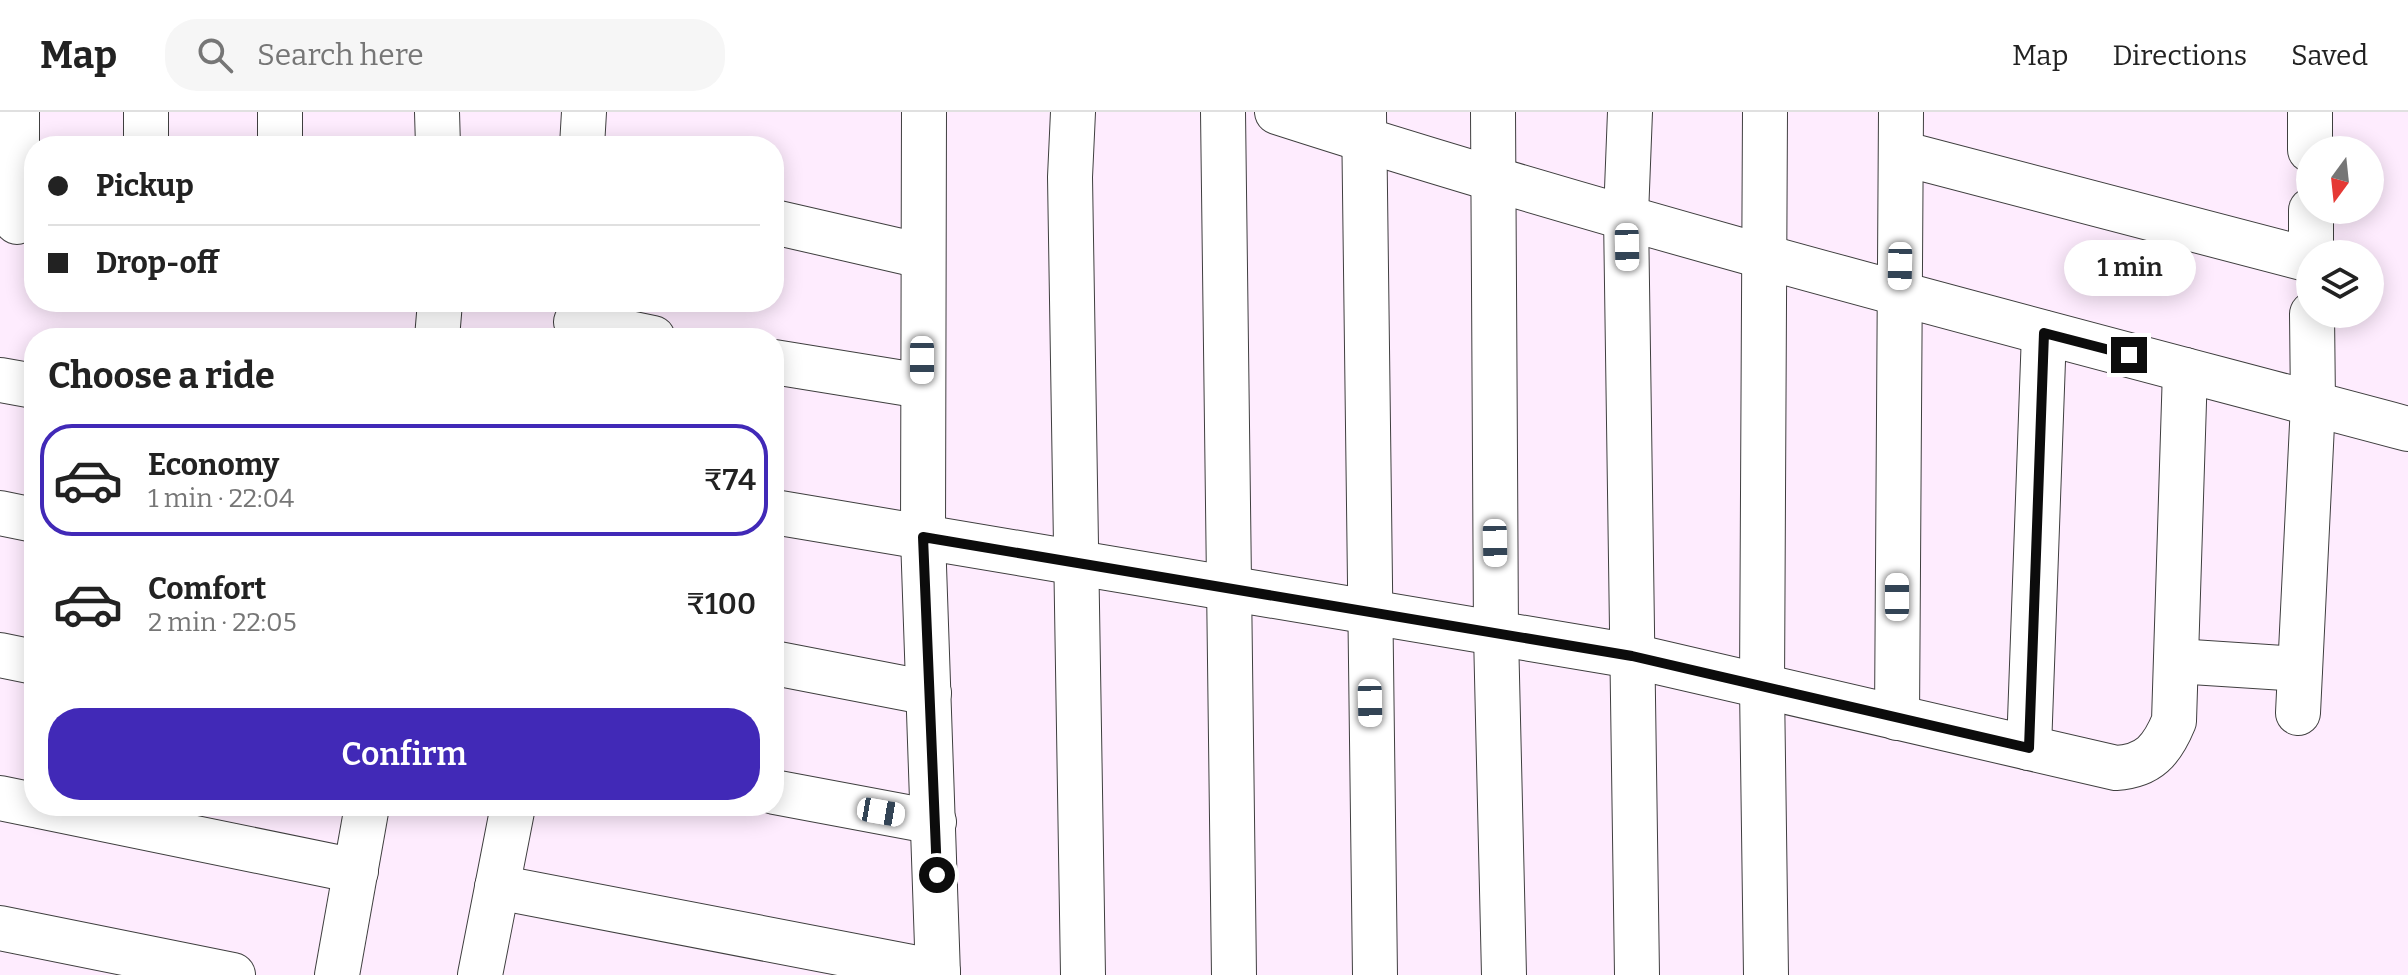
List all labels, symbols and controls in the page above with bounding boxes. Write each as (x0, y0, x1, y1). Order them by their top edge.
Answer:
search box (165, 19, 725, 91)
text: Map (40, 32, 117, 78)
icon: search (193, 33, 237, 77)
text: Search here (257, 37, 424, 73)
text: Map (2012, 39, 2068, 72)
text: Directions (2112, 39, 2247, 72)
text: Saved (2291, 39, 2368, 72)
north arrow (2296, 136, 2384, 224)
map controls (2296, 136, 2384, 328)
text: Pickup (96, 168, 194, 204)
car (1615, 223, 1639, 271)
callout: 1 min (2063, 239, 2195, 295)
button: layers (2296, 240, 2384, 328)
car (1888, 242, 1912, 290)
text: Drop-off (96, 245, 218, 281)
text: 1 min (2097, 252, 2163, 283)
car (910, 336, 934, 384)
route end (2111, 337, 2147, 373)
text: Choose a ride (48, 354, 275, 398)
icon: car (52, 444, 124, 516)
text: Economy (148, 447, 279, 483)
text: ₹74 (704, 462, 756, 498)
text: 1 min · 22:04 (148, 483, 294, 514)
car (1483, 519, 1507, 567)
icon: car (52, 568, 124, 640)
text: Comfort (148, 571, 266, 607)
car (1885, 573, 1909, 621)
text: ₹100 (686, 586, 756, 622)
text: 2 min · 22:05 (148, 607, 297, 638)
car (1358, 679, 1382, 727)
button: Confirm (48, 708, 760, 800)
car (855, 796, 907, 828)
route start (919, 857, 955, 893)

